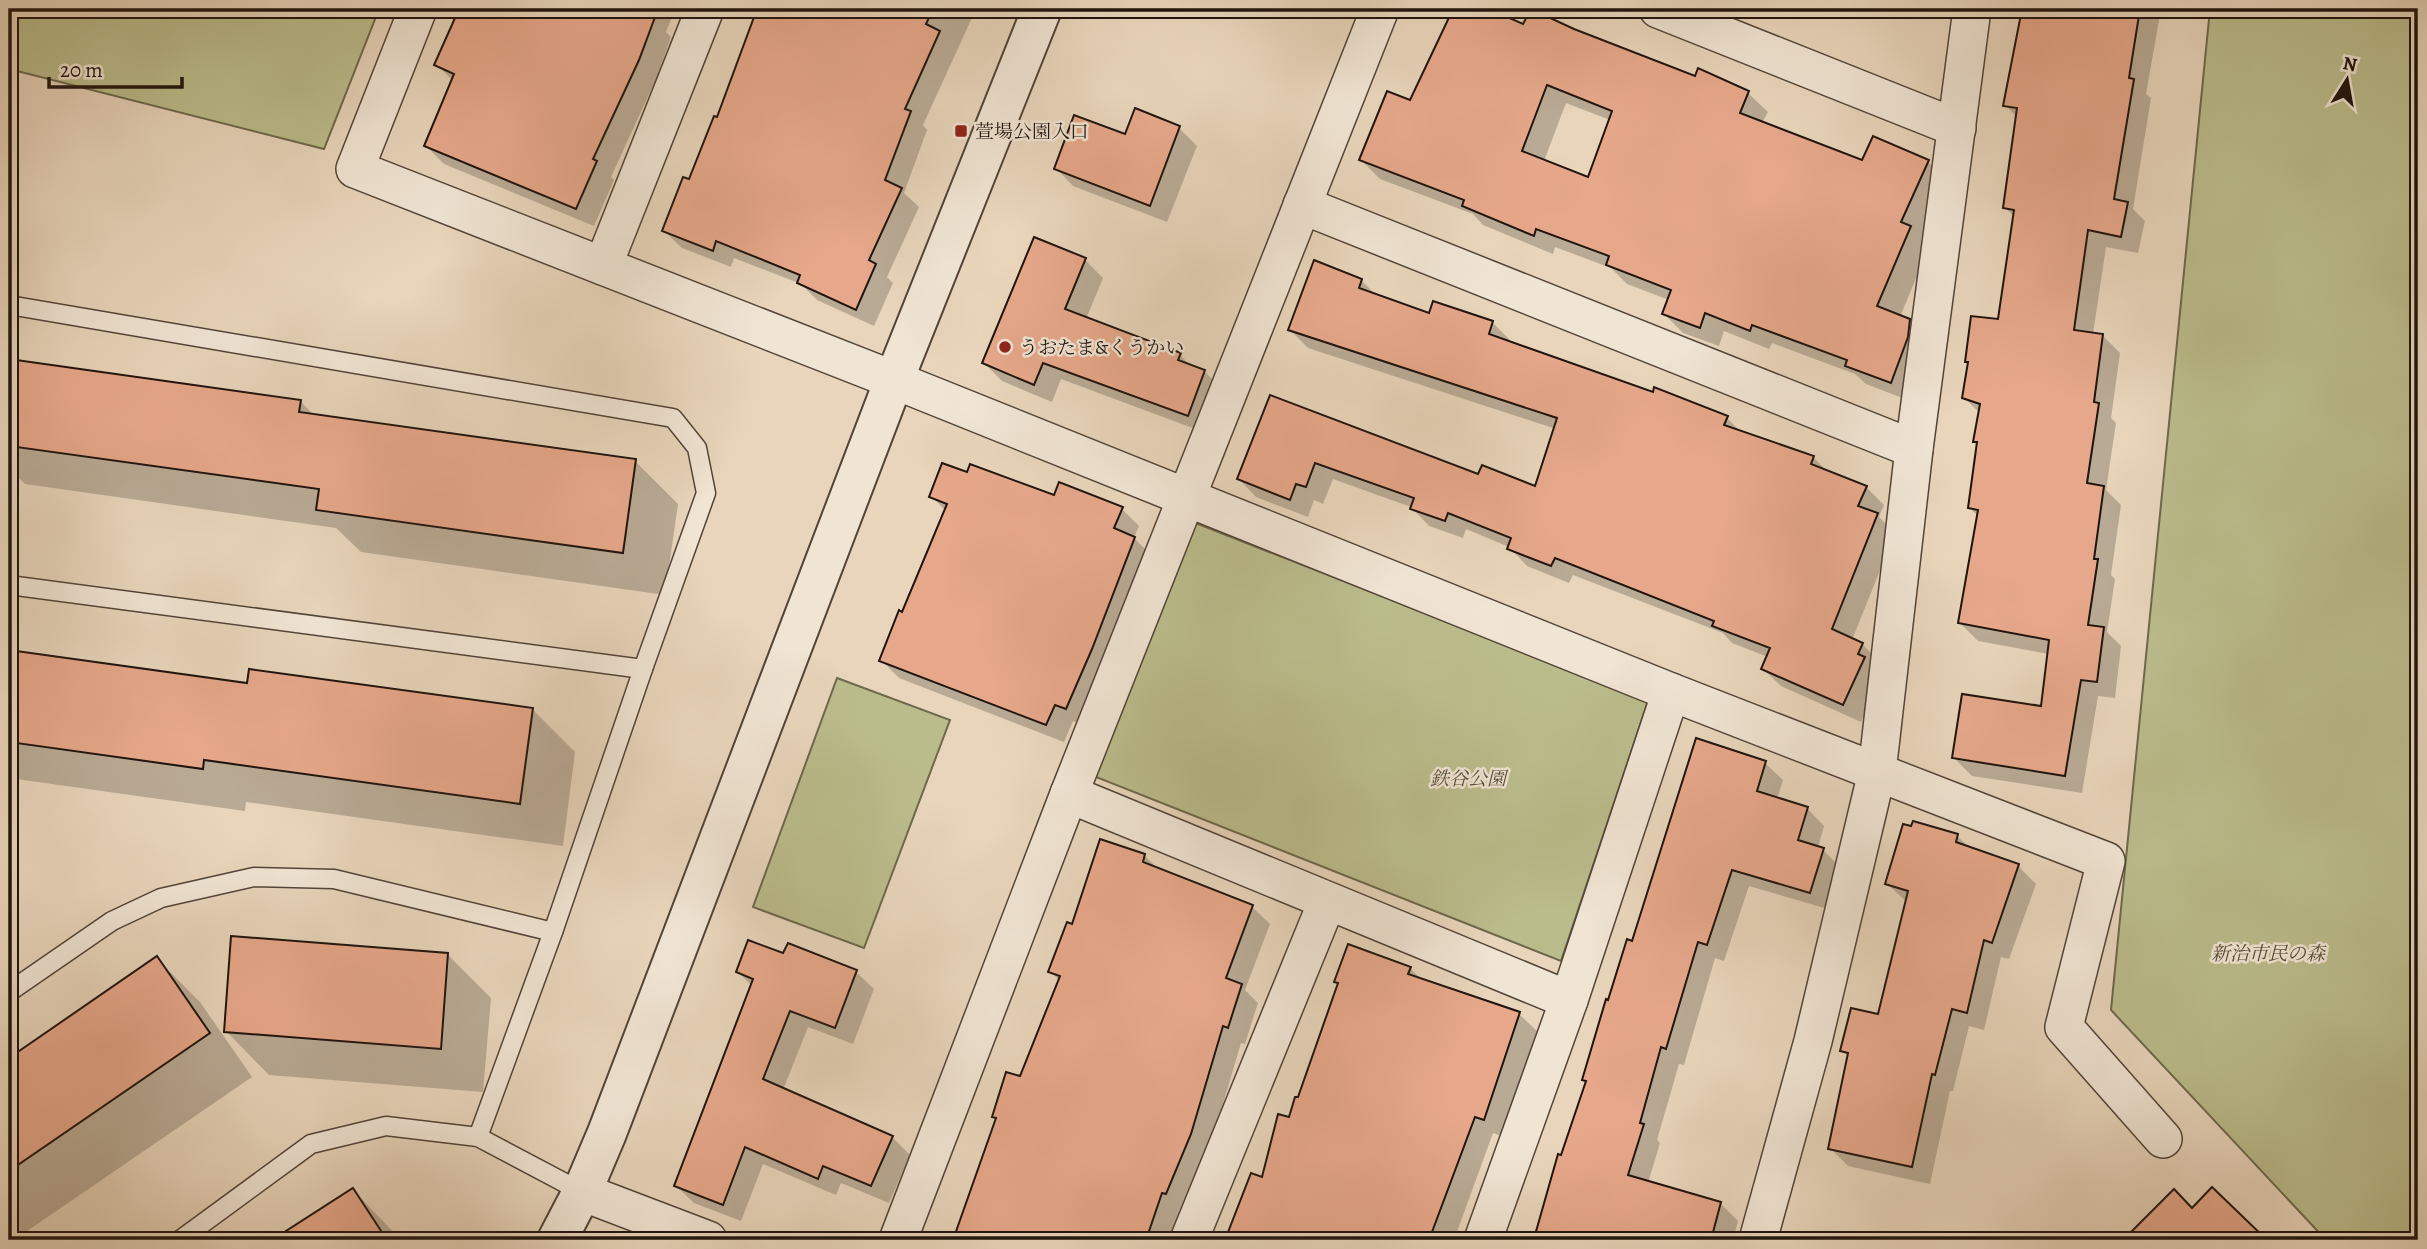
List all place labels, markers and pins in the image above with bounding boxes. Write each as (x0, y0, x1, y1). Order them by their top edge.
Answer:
place label: 萱場公園入口 (975, 119, 1089, 145)
marker: 萱場公園入口 (953, 123, 969, 139)
place label: うおたま&くうかい (1019, 335, 1184, 361)
marker: うおたま&くうかい (997, 339, 1013, 355)

